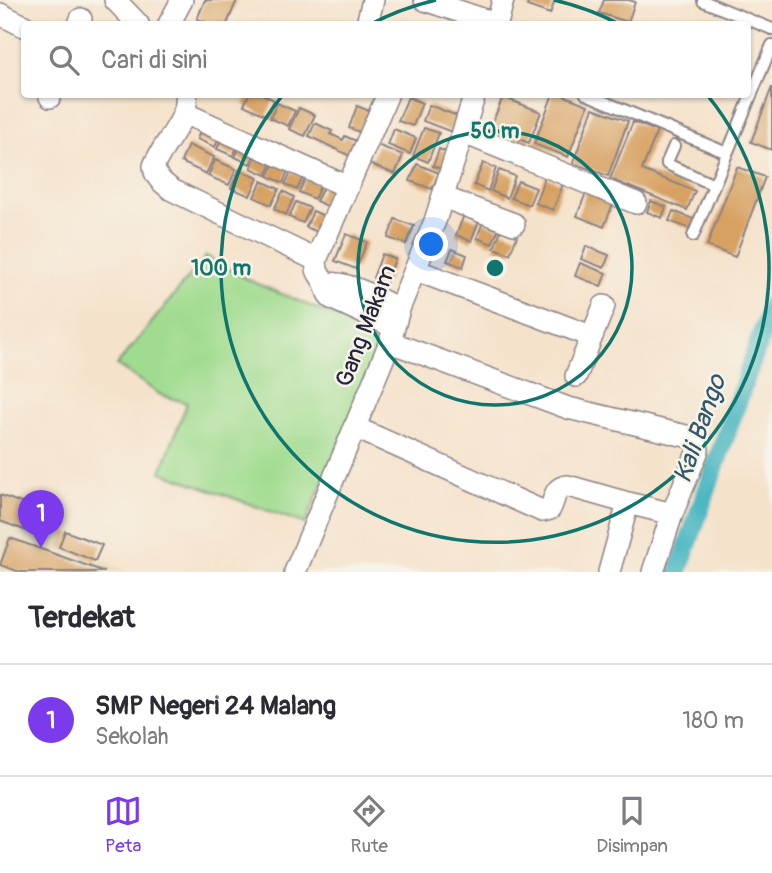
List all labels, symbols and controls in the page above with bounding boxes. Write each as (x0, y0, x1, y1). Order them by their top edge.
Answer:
search box (21, 21, 751, 98)
icon: search (45, 41, 83, 79)
text: Cari di sini (101, 44, 207, 76)
text: 50 m (471, 118, 520, 145)
your location (414, 227, 448, 261)
text: 100 m (191, 255, 251, 282)
centre of rings (483, 256, 507, 280)
street label: Gang Makam (330, 261, 402, 391)
water label: Kali Bango (667, 369, 734, 487)
pin: 1 (18, 490, 64, 548)
text: Terdekat (28, 599, 135, 636)
text: SMP Negeri 24 Malang (95, 690, 336, 722)
text: 1 (47, 706, 56, 735)
text: 180 m (682, 706, 744, 735)
text: Sekolah (95, 722, 169, 751)
tab: Peta (104, 792, 142, 858)
tab: Rute (350, 792, 388, 858)
tab: Disimpan (596, 792, 668, 858)

